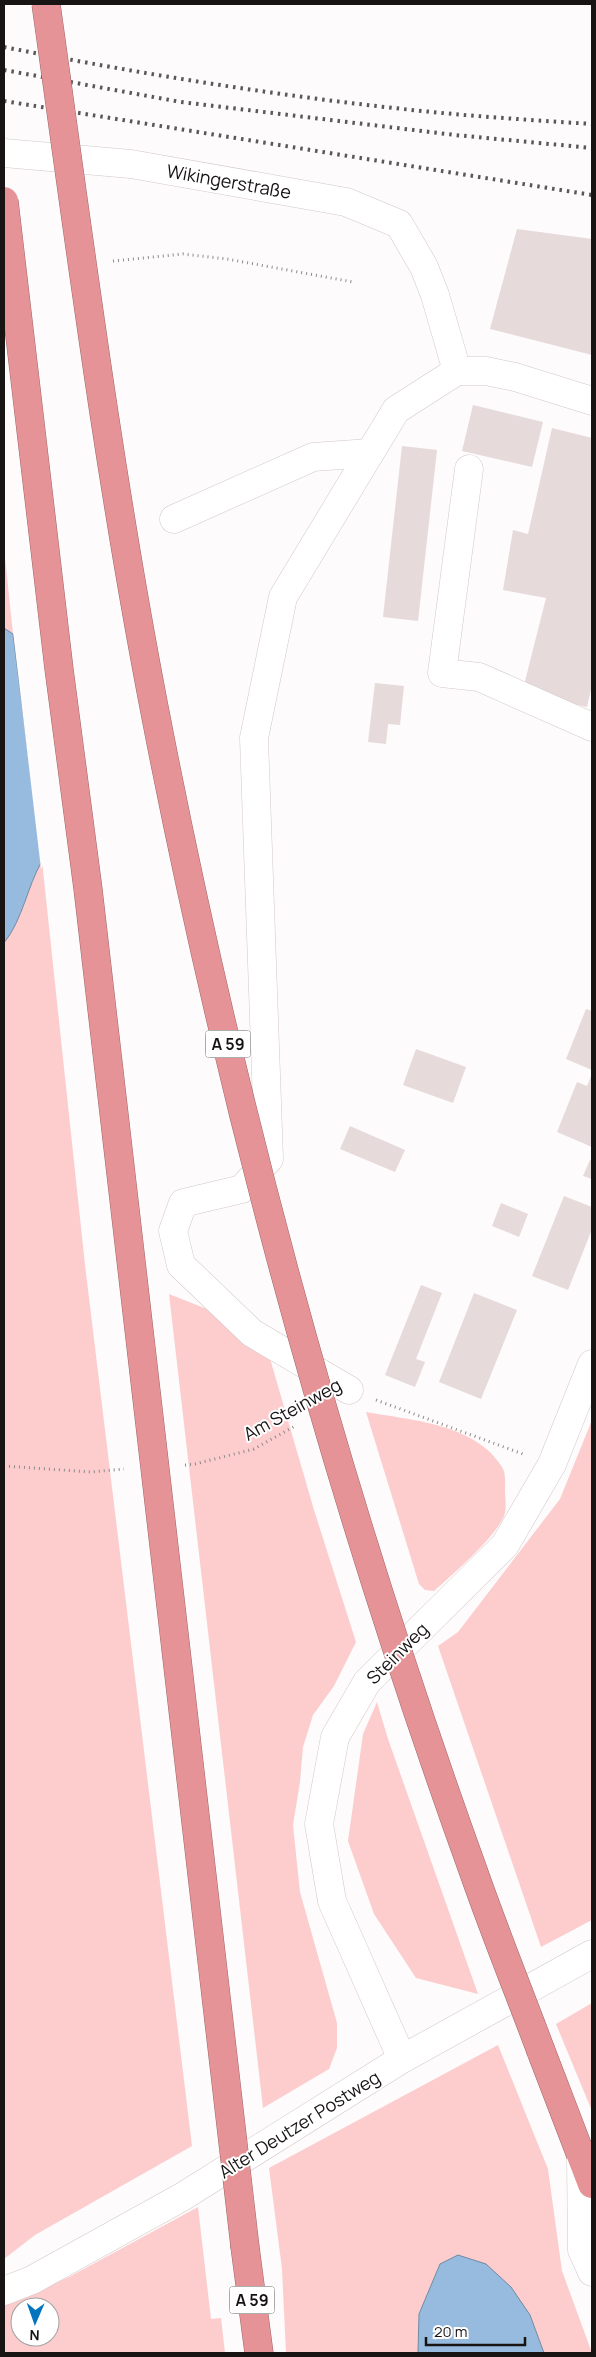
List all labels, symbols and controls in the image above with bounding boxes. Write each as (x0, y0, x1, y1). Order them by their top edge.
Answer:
street label: Wikingerstraße (165, 158, 293, 204)
road number: A 59 (206, 1030, 250, 1058)
street label: Am Steinweg (239, 1372, 345, 1446)
street label: Steinweg (361, 1617, 433, 1689)
street label: Alter Deutzer Postweg (214, 2065, 384, 2183)
road number: A 59 (230, 2286, 274, 2314)
north arrow (10, 2297, 60, 2347)
scale bar (426, 2314, 525, 2346)
text: 20 m (434, 2321, 467, 2342)
text: N (29, 2326, 40, 2345)

